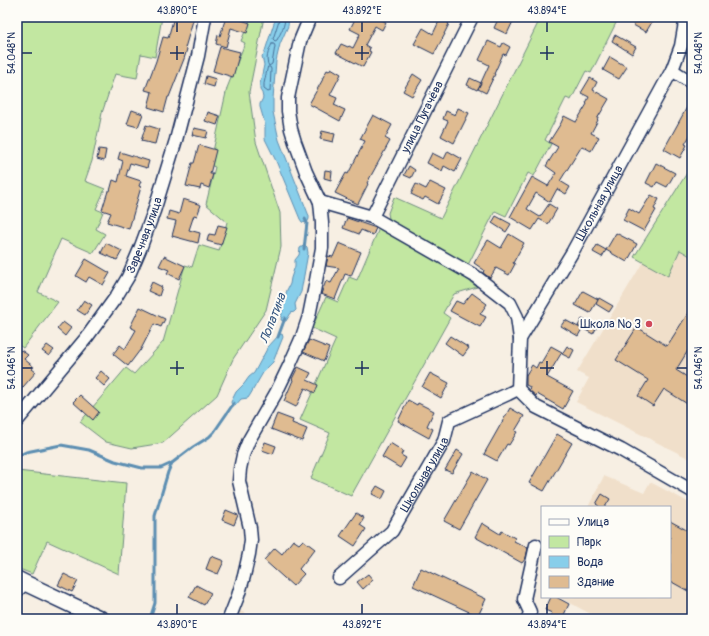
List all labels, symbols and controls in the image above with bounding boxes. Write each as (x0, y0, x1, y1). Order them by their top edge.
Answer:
text: 43.890°E (157, 5, 197, 17)
text: 43.892°E (343, 5, 381, 17)
text: 43.894°E (527, 5, 567, 17)
text: 54.048°N (6, 32, 18, 74)
text: 54.048°N (693, 32, 705, 74)
street label: улица Пугачёва (398, 78, 447, 156)
street label: Школьная улица (573, 162, 627, 244)
street label: Заречная улица (123, 195, 166, 276)
water label: Лопатина (256, 290, 290, 346)
place label: Школа № 3 (580, 317, 641, 332)
marker: Школа № 3 (644, 319, 654, 329)
text: 54.046°N (6, 346, 18, 390)
text: 54.046°N (693, 346, 705, 390)
street label: Школьная улица (398, 436, 453, 515)
legend (541, 506, 671, 598)
text: Улица (577, 515, 609, 530)
text: Парк (577, 535, 602, 550)
text: Вода (577, 555, 603, 570)
text: Здание (577, 575, 614, 590)
text: 43.890°E (157, 619, 197, 631)
text: 43.892°E (343, 619, 381, 631)
text: 43.894°E (527, 619, 567, 631)

